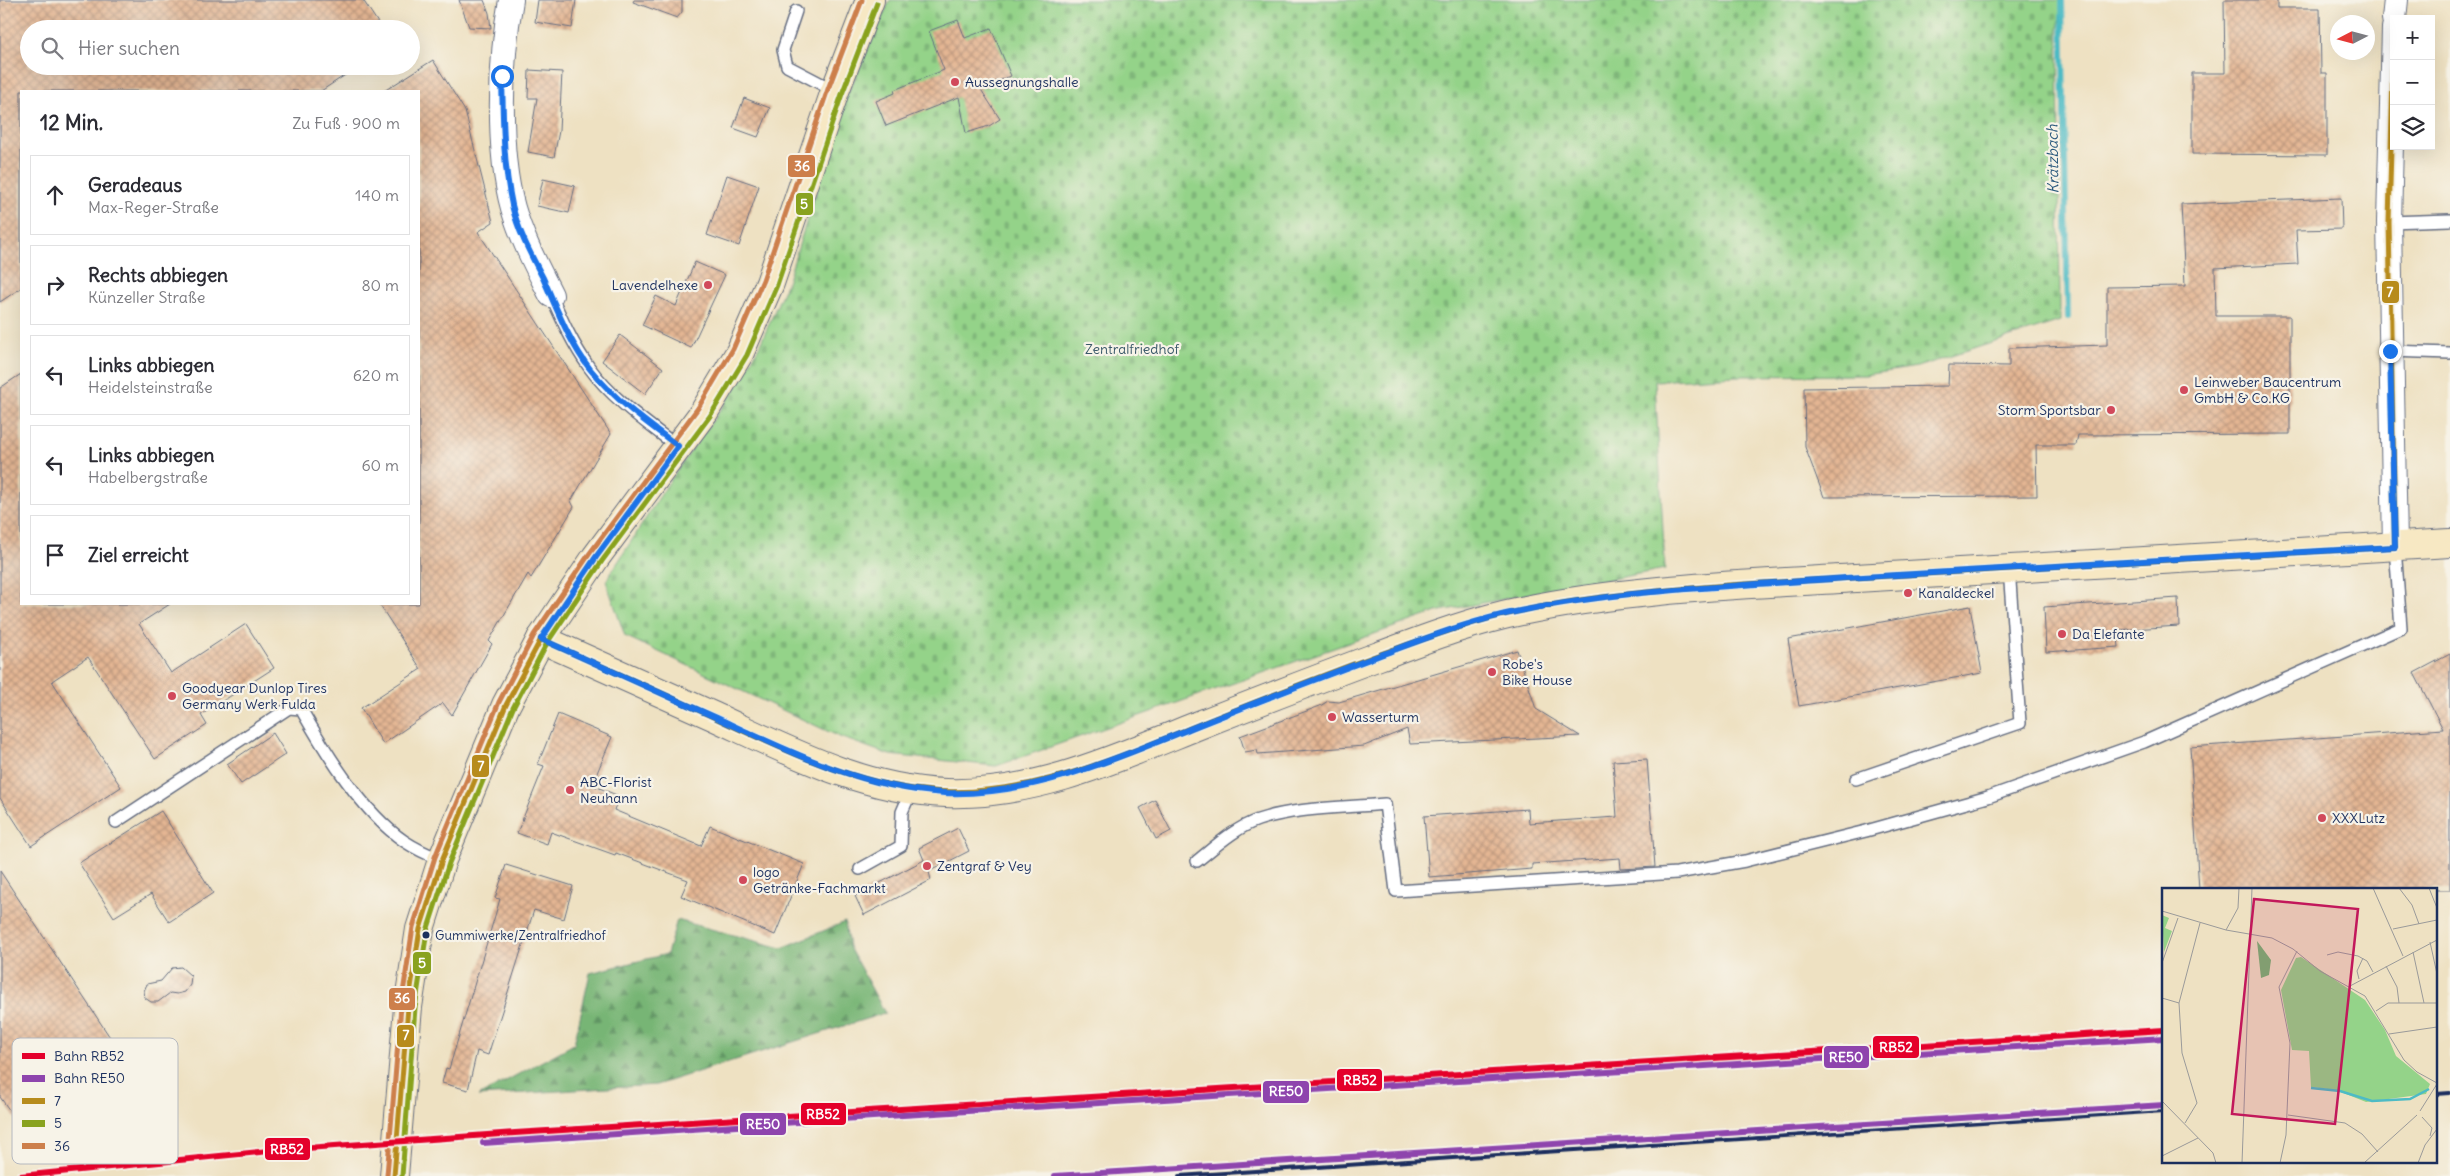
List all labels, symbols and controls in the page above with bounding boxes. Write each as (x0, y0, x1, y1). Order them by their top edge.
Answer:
north arrow (2330, 15, 2375, 60)
map controls (2390, 15, 2435, 150)
button: + (2390, 15, 2435, 60)
search box (20, 20, 420, 75)
icon: search (38, 34, 66, 62)
text: Hier suchen (78, 36, 180, 60)
button: − (2390, 60, 2435, 105)
route start (491, 65, 514, 88)
place label: Aussegnungshalle (965, 73, 1079, 91)
marker: Aussegnungshalle (949, 76, 961, 88)
button: layers (2390, 105, 2435, 150)
text: 12 Min. (40, 109, 103, 136)
text: Zu Fuß · 900 m (292, 113, 400, 133)
water label: Krätzbach (2042, 124, 2063, 194)
line badge: 36 (787, 154, 816, 178)
text: 36 (794, 157, 810, 175)
text: Geradeaus (88, 173, 182, 197)
icon: ahead (41, 181, 69, 209)
text: 140 m (355, 185, 399, 205)
line badge: 5 (795, 192, 814, 216)
text: 5 (800, 195, 808, 213)
text: Max-Reger-Straße (88, 197, 219, 217)
text: Rechts abbiegen (88, 263, 228, 287)
icon: right (41, 271, 69, 299)
text: 80 m (361, 275, 399, 295)
place label: Lavendelhexe (612, 276, 698, 294)
marker: Lavendelhexe (702, 279, 714, 291)
line badge: 7 (2381, 280, 2400, 304)
text: 7 (2387, 283, 2394, 301)
text: Künzeller Straße (88, 287, 205, 307)
park label: Zentralfriedhof (1085, 340, 1179, 358)
route end (2379, 340, 2402, 363)
text: Links abbiegen (88, 353, 215, 377)
icon: left (41, 361, 69, 389)
text: 620 m (353, 365, 399, 385)
place label: Leinweber Baucentrum GmbH & Co.KG (2194, 373, 2341, 407)
text: Heidelsteinstraße (88, 377, 213, 397)
marker: Leinweber Baucentrum GmbH & Co.KG (2178, 384, 2190, 396)
place label: Storm Sportsbar (1998, 401, 2101, 419)
marker: Storm Sportsbar (2105, 404, 2117, 416)
text: Links abbiegen (88, 443, 215, 467)
icon: left (41, 451, 69, 479)
text: 60 m (361, 455, 399, 475)
text: Habelbergstraße (88, 467, 208, 487)
icon: arrive (41, 541, 69, 569)
text: Ziel erreicht (88, 543, 189, 567)
place label: Kanaldeckel (1918, 584, 1994, 602)
marker: Kanaldeckel (1902, 587, 1914, 599)
place label: Da Elefante (2072, 625, 2145, 643)
marker: Da Elefante (2056, 628, 2068, 640)
place label: Robe's Bike House (1502, 655, 1572, 689)
marker: Robe's Bike House (1486, 666, 1498, 678)
place label: Goodyear Dunlop Tires Germany Werk Fulda (182, 679, 327, 713)
marker: Goodyear Dunlop Tires Germany Werk Fulda (166, 690, 178, 702)
place label: Wasserturm (1342, 708, 1419, 726)
marker: Wasserturm (1326, 711, 1338, 723)
line badge: 7 (471, 754, 490, 778)
text: 7 (478, 757, 485, 775)
place label: ABC-Florist Neuhann (580, 773, 652, 807)
marker: ABC-Florist Neuhann (564, 784, 576, 796)
place label: XXXLutz (2332, 809, 2386, 827)
marker: XXXLutz (2316, 812, 2328, 824)
place label: Zentgraf & Vey (937, 857, 1032, 875)
marker: Zentgraf & Vey (921, 860, 933, 872)
place label: logo Getränke-Fachmarkt (753, 863, 886, 897)
marker: logo Getränke-Fachmarkt (737, 874, 749, 886)
inset map (2162, 888, 2438, 1164)
place label: Gummiwerke/Zentralfriedhof (435, 927, 607, 944)
marker: Gummiwerke/Zentralfriedhof (421, 930, 431, 940)
line badge: 5 (412, 951, 432, 975)
text: 5 (418, 954, 426, 972)
line badge: 36 (388, 987, 416, 1011)
text: 36 (394, 989, 410, 1007)
line badge: 7 (396, 1024, 415, 1048)
text: 7 (403, 1026, 410, 1044)
line badge: RB52 (1872, 1035, 1920, 1059)
legend (12, 1038, 178, 1164)
text: RB52 (1879, 1038, 1913, 1056)
line badge: RE50 (1823, 1045, 1870, 1069)
text: Bahn RB52 (54, 1047, 125, 1065)
text: RE50 (1829, 1048, 1863, 1066)
line badge: RB52 (1336, 1068, 1383, 1092)
text: Bahn RE50 (54, 1069, 125, 1087)
text: RB52 (1343, 1071, 1377, 1089)
line badge: RE50 (1262, 1080, 1310, 1104)
text: RE50 (1269, 1082, 1303, 1100)
text: 7 (54, 1092, 61, 1110)
line badge: RB52 (800, 1102, 847, 1126)
text: RB52 (806, 1105, 840, 1123)
line badge: RE50 (739, 1112, 787, 1136)
text: 5 (54, 1114, 62, 1132)
text: RE50 (746, 1115, 780, 1133)
text: 36 (54, 1137, 70, 1155)
line badge: RB52 (264, 1137, 311, 1161)
text: RB52 (270, 1140, 304, 1158)

